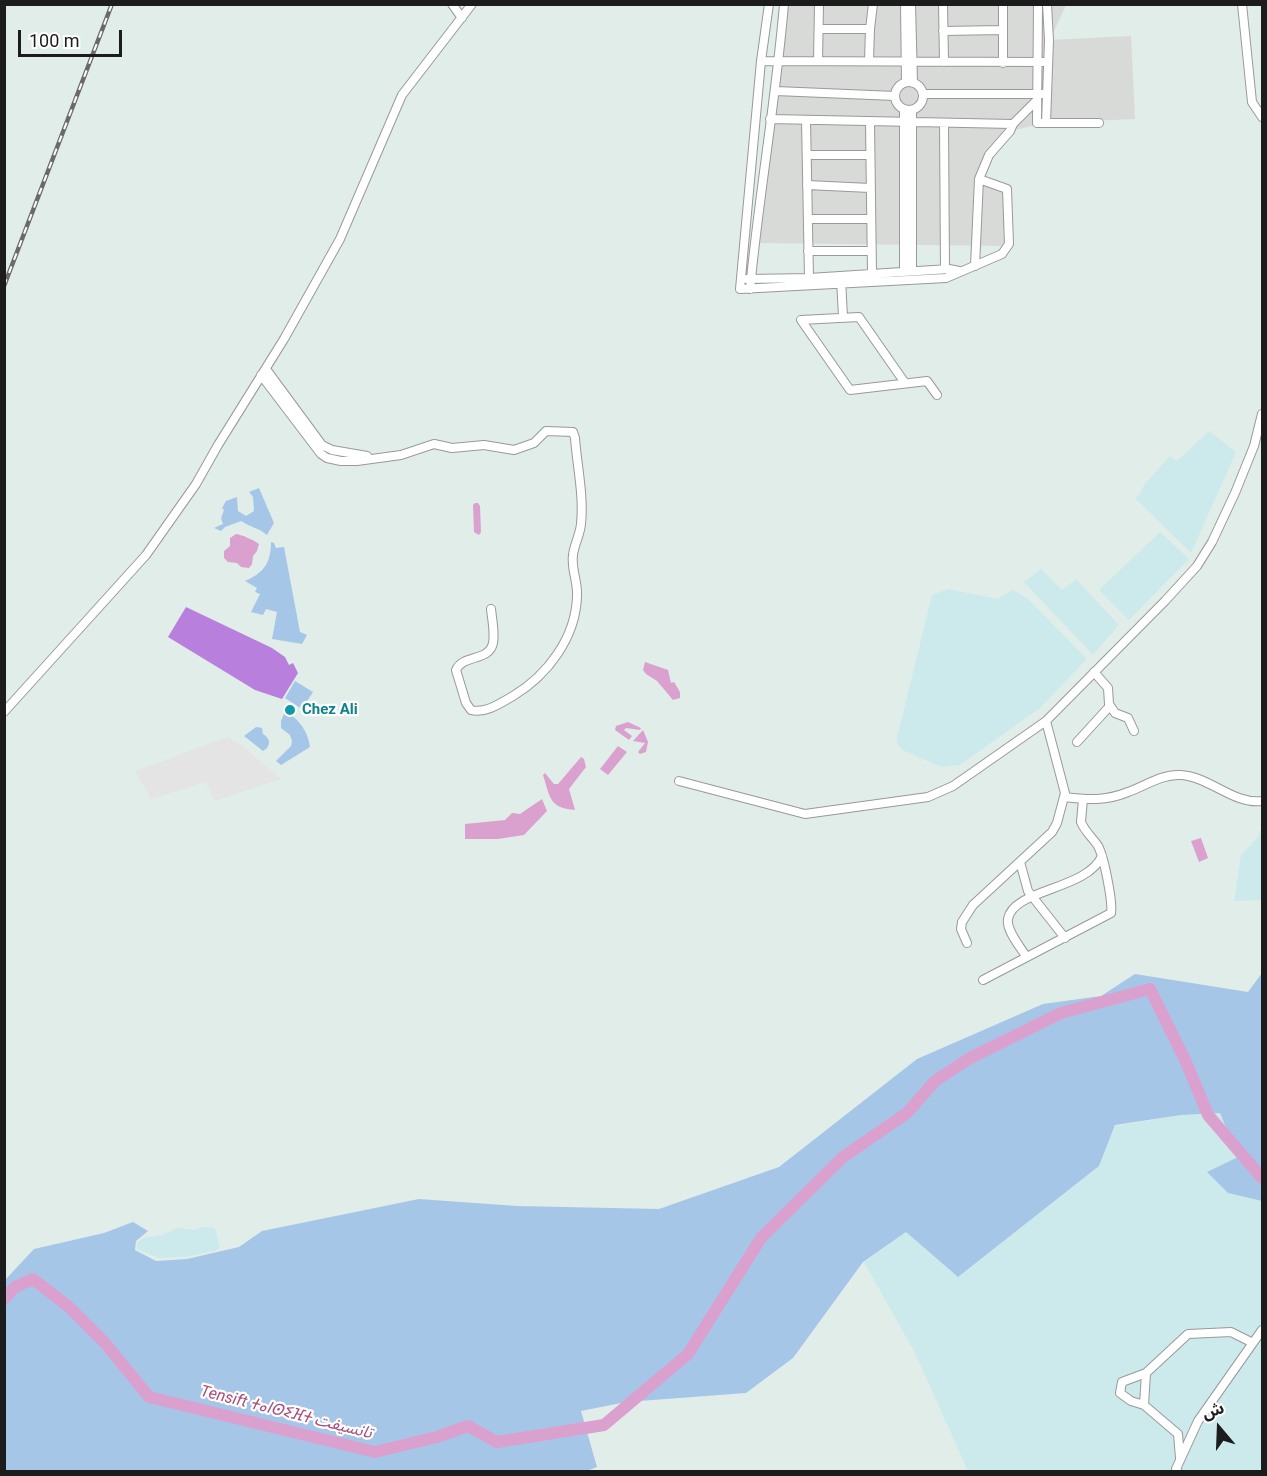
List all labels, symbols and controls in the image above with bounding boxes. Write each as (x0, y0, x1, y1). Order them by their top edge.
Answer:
scale bar (21, 18, 124, 56)
text: 100 m (29, 30, 80, 51)
place label: Chez Ali (302, 701, 358, 719)
marker: Chez Ali (283, 703, 297, 717)
water label: Tensift ⵜⴰⵏⵙⵉⴼⵜ تانسيفت (198, 1382, 374, 1444)
north arrow (1189, 1398, 1249, 1458)
text: ش (1200, 1398, 1226, 1423)

